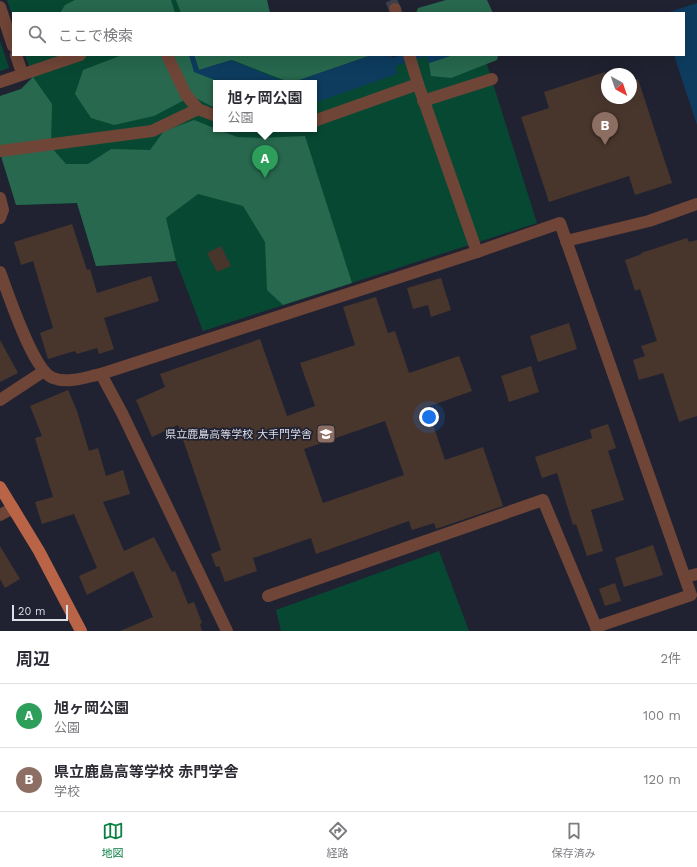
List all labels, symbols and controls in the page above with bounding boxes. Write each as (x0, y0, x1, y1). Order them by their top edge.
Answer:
search box (12, 12, 685, 56)
icon: search (26, 23, 48, 45)
text: ここで検索 (58, 27, 133, 45)
north arrow (601, 68, 637, 104)
popup (213, 80, 317, 132)
text: 旭ヶ岡公園 (227, 89, 303, 107)
text: 公園 (227, 110, 254, 125)
pin: B (592, 112, 618, 145)
pin: A (252, 145, 278, 178)
your location (419, 407, 439, 427)
school or university icon: 県立鹿島高等学校 大手門学舎 (315, 423, 337, 445)
place label: 県立鹿島高等学校 大手門学舎 (165, 428, 312, 441)
scale bar (12, 603, 68, 622)
text: 20 m (18, 605, 46, 618)
text: 周辺 (16, 649, 50, 669)
text: 2件 (660, 651, 681, 666)
text: 旭ヶ岡公園 (54, 699, 129, 717)
text: A (25, 708, 33, 723)
text: 100 m (643, 708, 681, 723)
text: 公園 (54, 720, 80, 735)
text: 県立鹿島高等学校 赤門学舎 (54, 763, 238, 781)
text: B (25, 772, 33, 787)
text: 120 m (643, 772, 681, 787)
text: 学校 (54, 784, 80, 799)
tab: 地図 (102, 820, 124, 860)
tab: 経路 (327, 820, 349, 860)
tab: 保存済み (552, 820, 596, 860)

